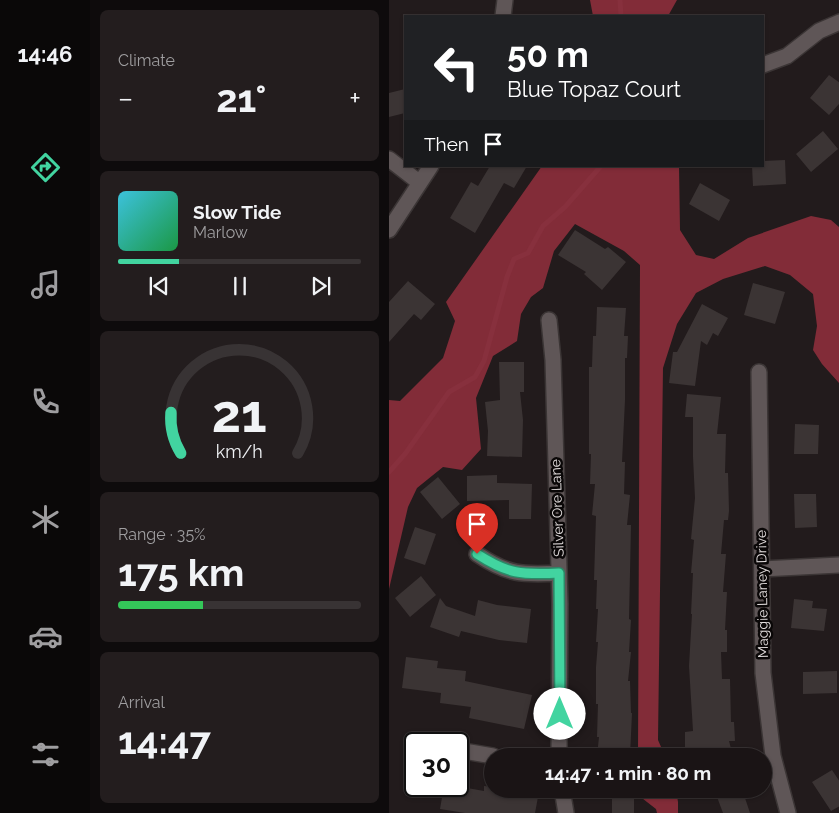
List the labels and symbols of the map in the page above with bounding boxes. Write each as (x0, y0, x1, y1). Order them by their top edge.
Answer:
street label: Silver Ore Lane (547, 459, 567, 557)
pin (456, 503, 498, 554)
street label: Maggie Laney Drive (753, 530, 771, 658)
position arrow (533, 687, 585, 739)
speed limit sign: 30 (404, 732, 469, 797)

